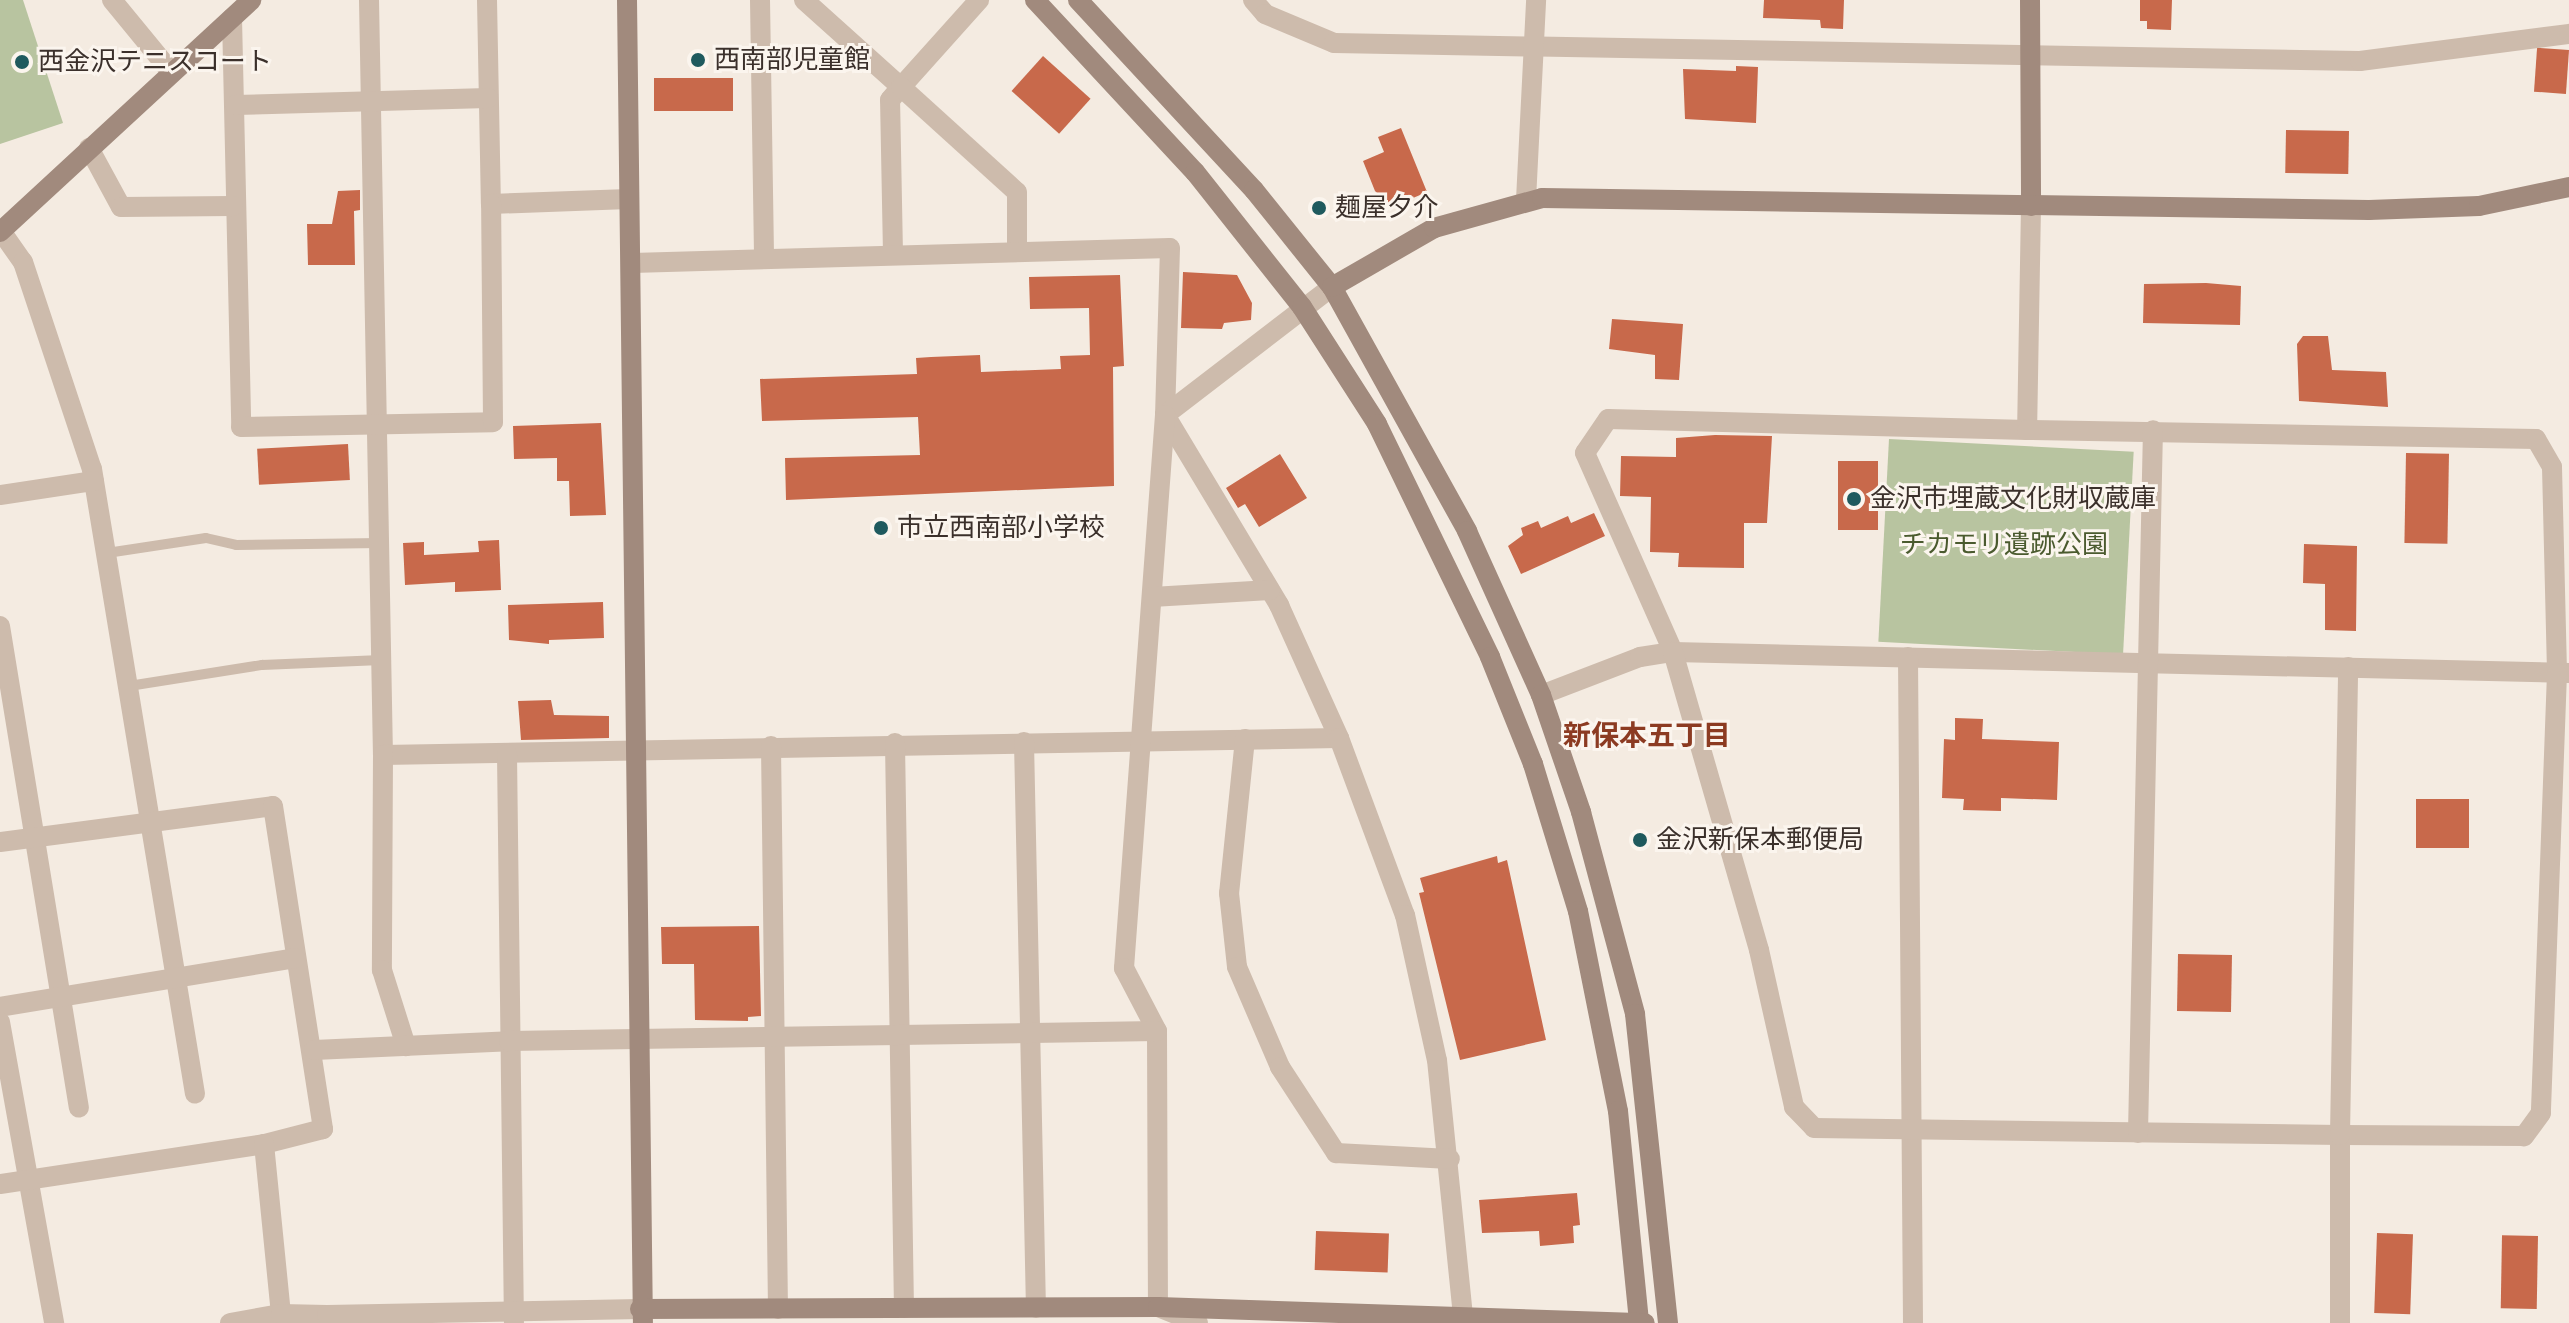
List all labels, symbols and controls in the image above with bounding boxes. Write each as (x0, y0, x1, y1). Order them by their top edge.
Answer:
place label: 西南部児童館 (714, 44, 870, 76)
place label: 西金沢テニスコート (38, 46, 272, 78)
marker: 西南部児童館 (689, 51, 707, 69)
marker: 西金沢テニスコート (13, 53, 31, 71)
place label: 麺屋夕介 (1335, 192, 1439, 224)
marker: 麺屋夕介 (1310, 199, 1328, 217)
place label: 金沢市埋蔵文化財収蔵庫 (1870, 483, 2156, 515)
marker: 金沢市埋蔵文化財収蔵庫 (1845, 490, 1863, 508)
place label: 市立西南部小学校 (897, 512, 1105, 544)
marker: 市立西南部小学校 (872, 519, 890, 537)
park label: チカモリ遺跡公園 (1900, 529, 2108, 561)
district label: 新保本五丁目 (1563, 719, 1731, 753)
place label: 金沢新保本郵便局 (1656, 824, 1864, 856)
marker: 金沢新保本郵便局 (1631, 831, 1649, 849)

